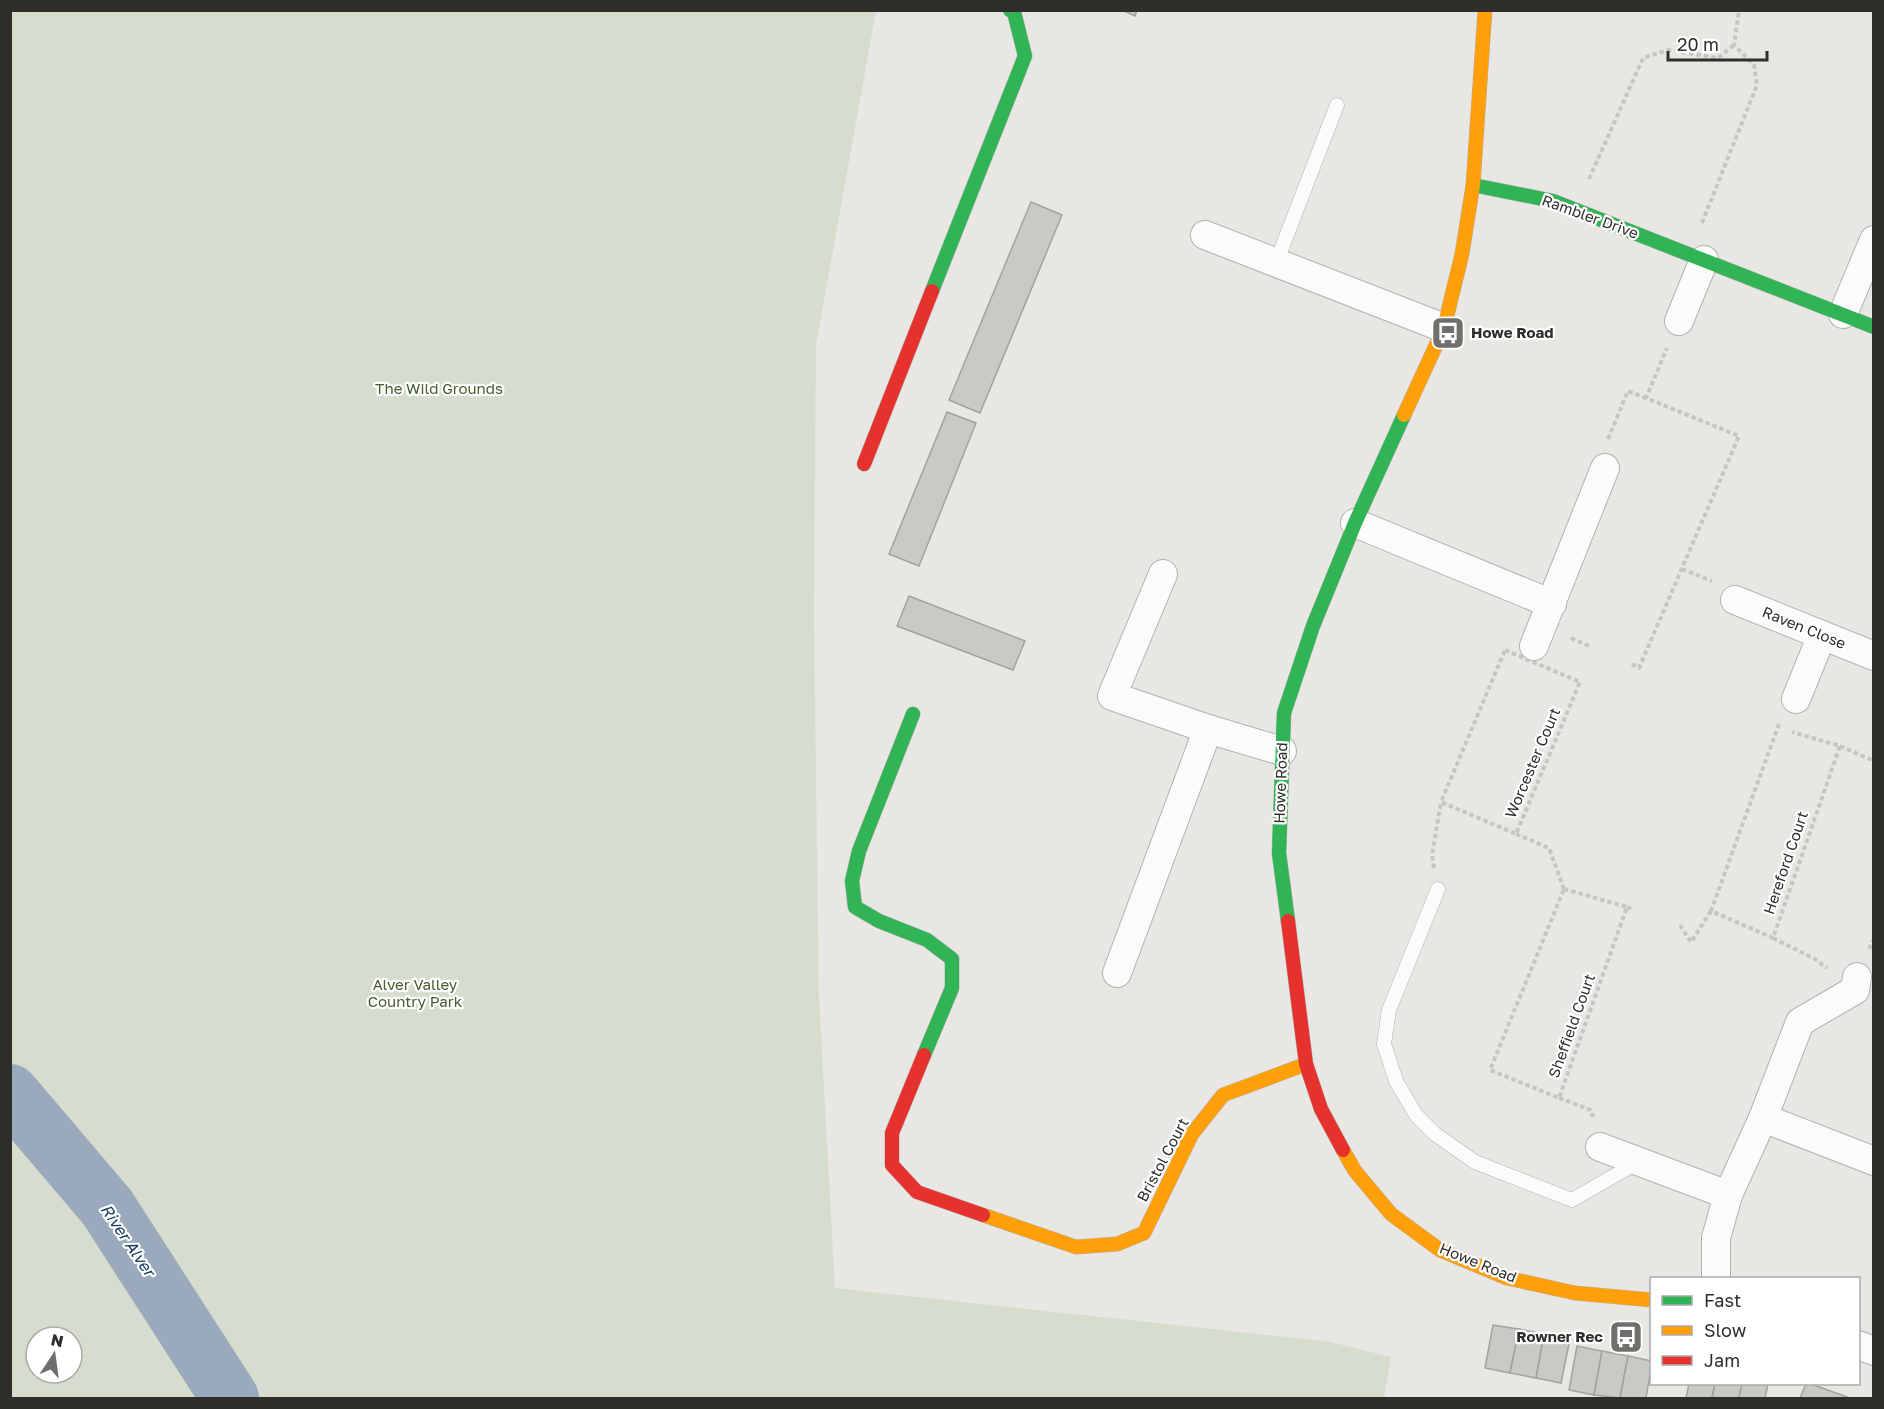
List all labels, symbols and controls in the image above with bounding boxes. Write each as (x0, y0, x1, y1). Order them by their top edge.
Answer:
scale bar (1668, 24, 1767, 62)
text: 20 m (1677, 33, 1719, 55)
street label: Rambler Drive (1540, 190, 1641, 242)
bus stop icon: Howe Road (1430, 315, 1466, 351)
place label: Howe Road (1471, 323, 1553, 341)
park label: The Wild Grounds (375, 379, 503, 397)
street label: Raven Close (1760, 602, 1849, 652)
street label: Worcester Court (1501, 705, 1563, 820)
street label: Howe Road (1270, 742, 1290, 824)
street label: Hereford Court (1759, 809, 1811, 917)
street label: Sheffield Court (1544, 971, 1598, 1080)
park label: Alver Valley Country Park (368, 975, 463, 1010)
street label: Bristol Court (1133, 1115, 1192, 1204)
water label: River Alver (97, 1200, 161, 1282)
street label: Howe Road (1437, 1238, 1520, 1286)
legend (1650, 1277, 1860, 1385)
text: Fast (1704, 1289, 1741, 1311)
bus stop icon: Rowner Rec (1608, 1319, 1644, 1355)
text: Slow (1704, 1319, 1747, 1341)
north arrow (24, 1325, 84, 1385)
place label: Rowner Rec (1516, 1327, 1603, 1345)
text: N (49, 1329, 66, 1351)
text: Jam (1704, 1349, 1740, 1371)

